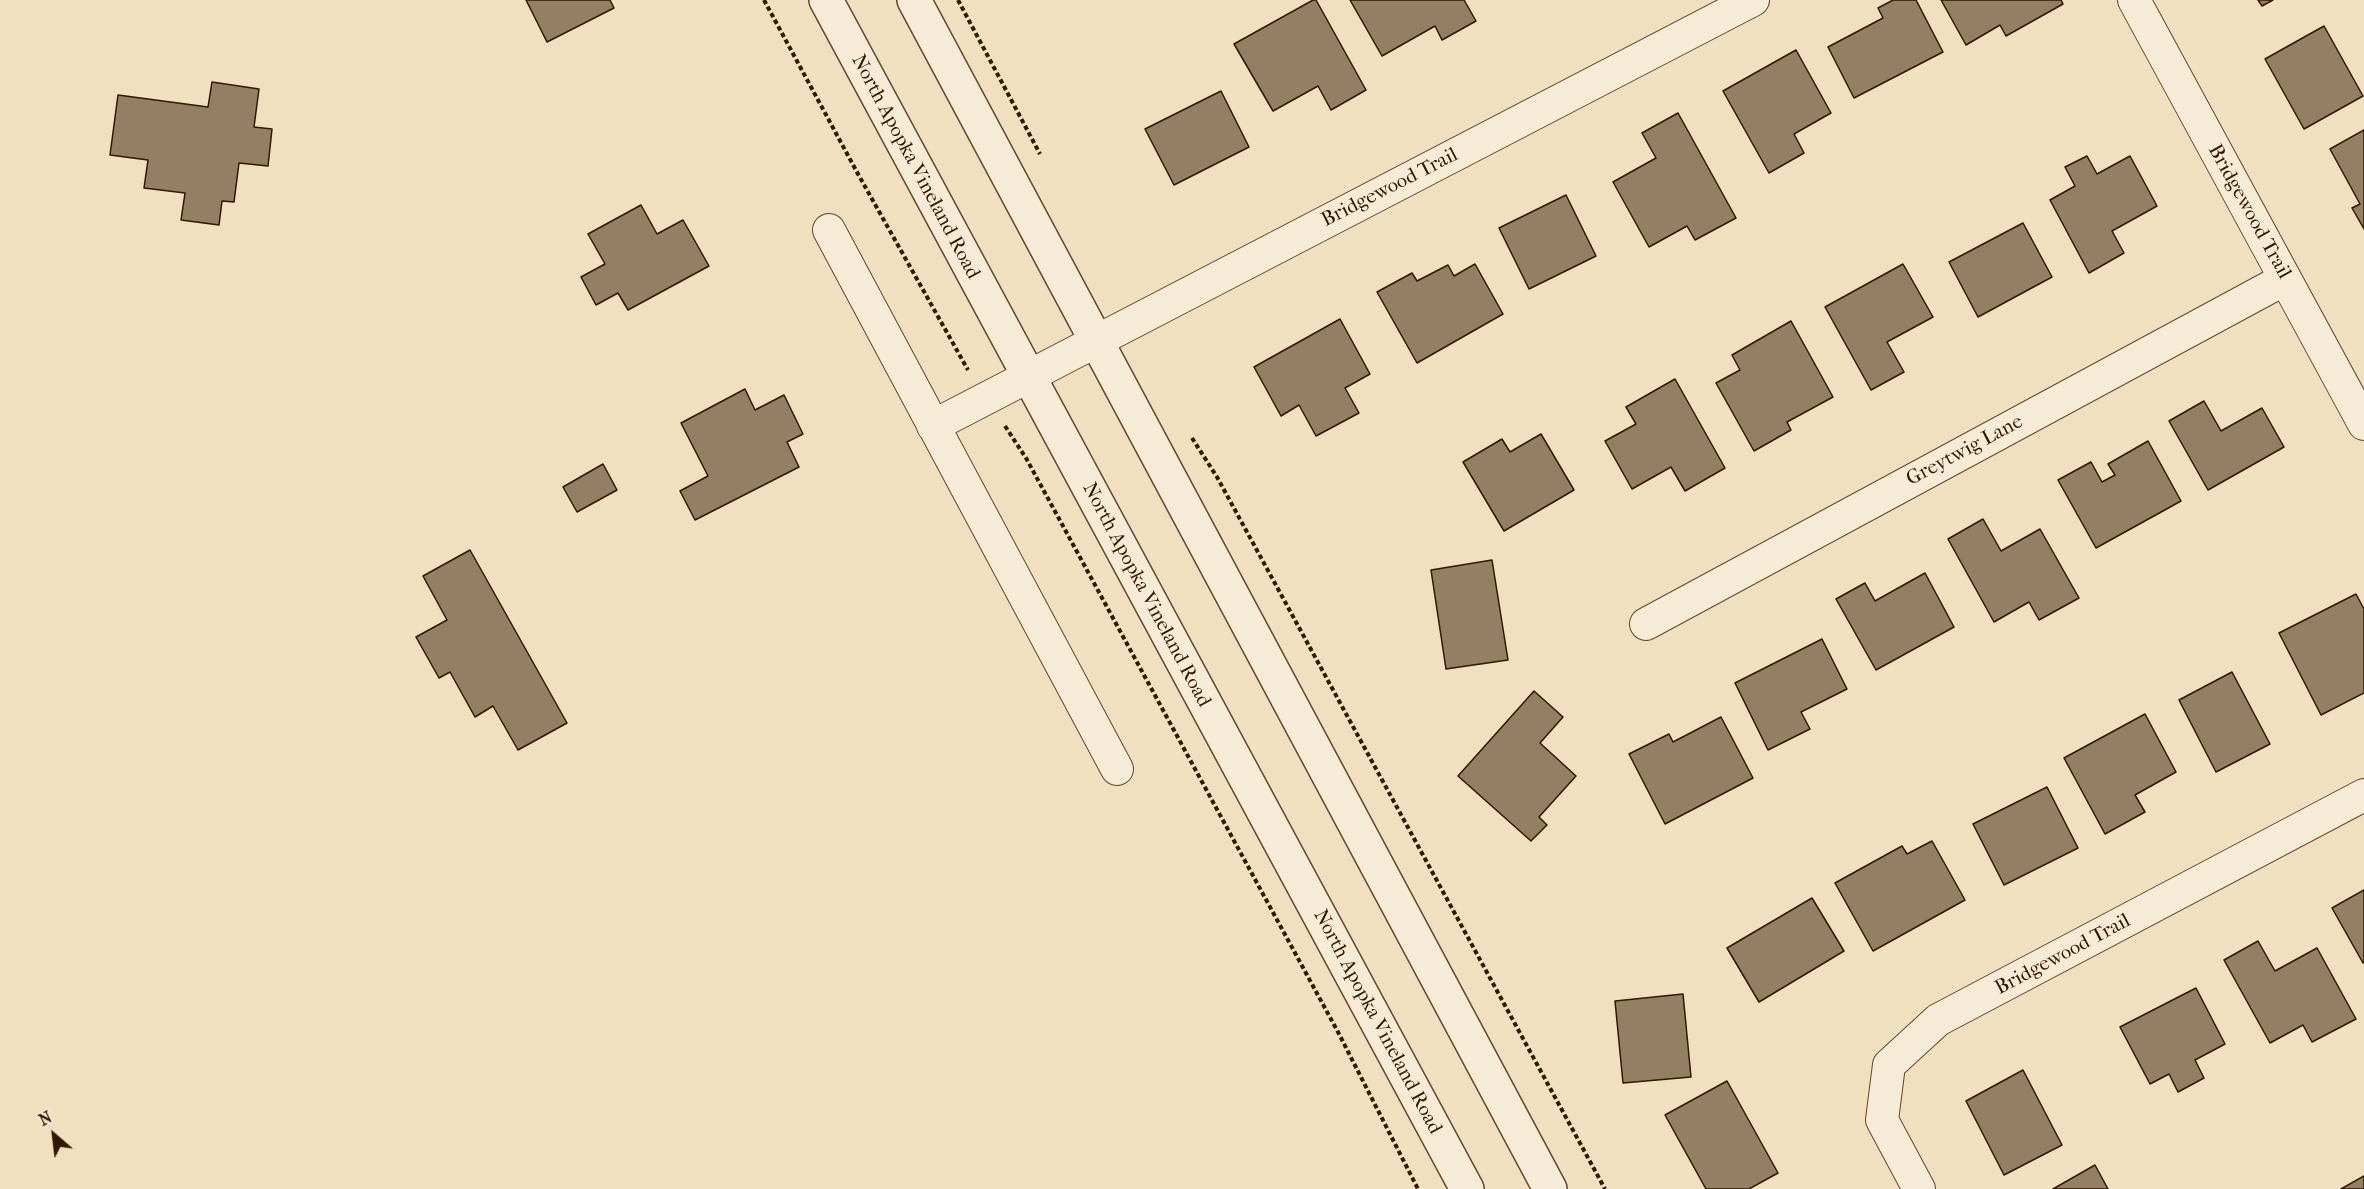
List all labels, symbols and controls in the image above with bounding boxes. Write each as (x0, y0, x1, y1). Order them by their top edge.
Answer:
street label: North Apopka Vineland Road (846, 51, 984, 283)
street label: Bridgewood Trail (2202, 141, 2296, 283)
street label: Bridgewood Trail (1318, 143, 1462, 233)
street label: Greytwig Lane (1903, 410, 2027, 492)
street label: North Apopka Vineland Road (1077, 479, 1215, 711)
street label: North Apopka Vineland Road (1308, 906, 1446, 1138)
street label: Bridgewood Trail (1991, 909, 2135, 1001)
north arrow (24, 1105, 84, 1165)
text: N (35, 1107, 55, 1130)

